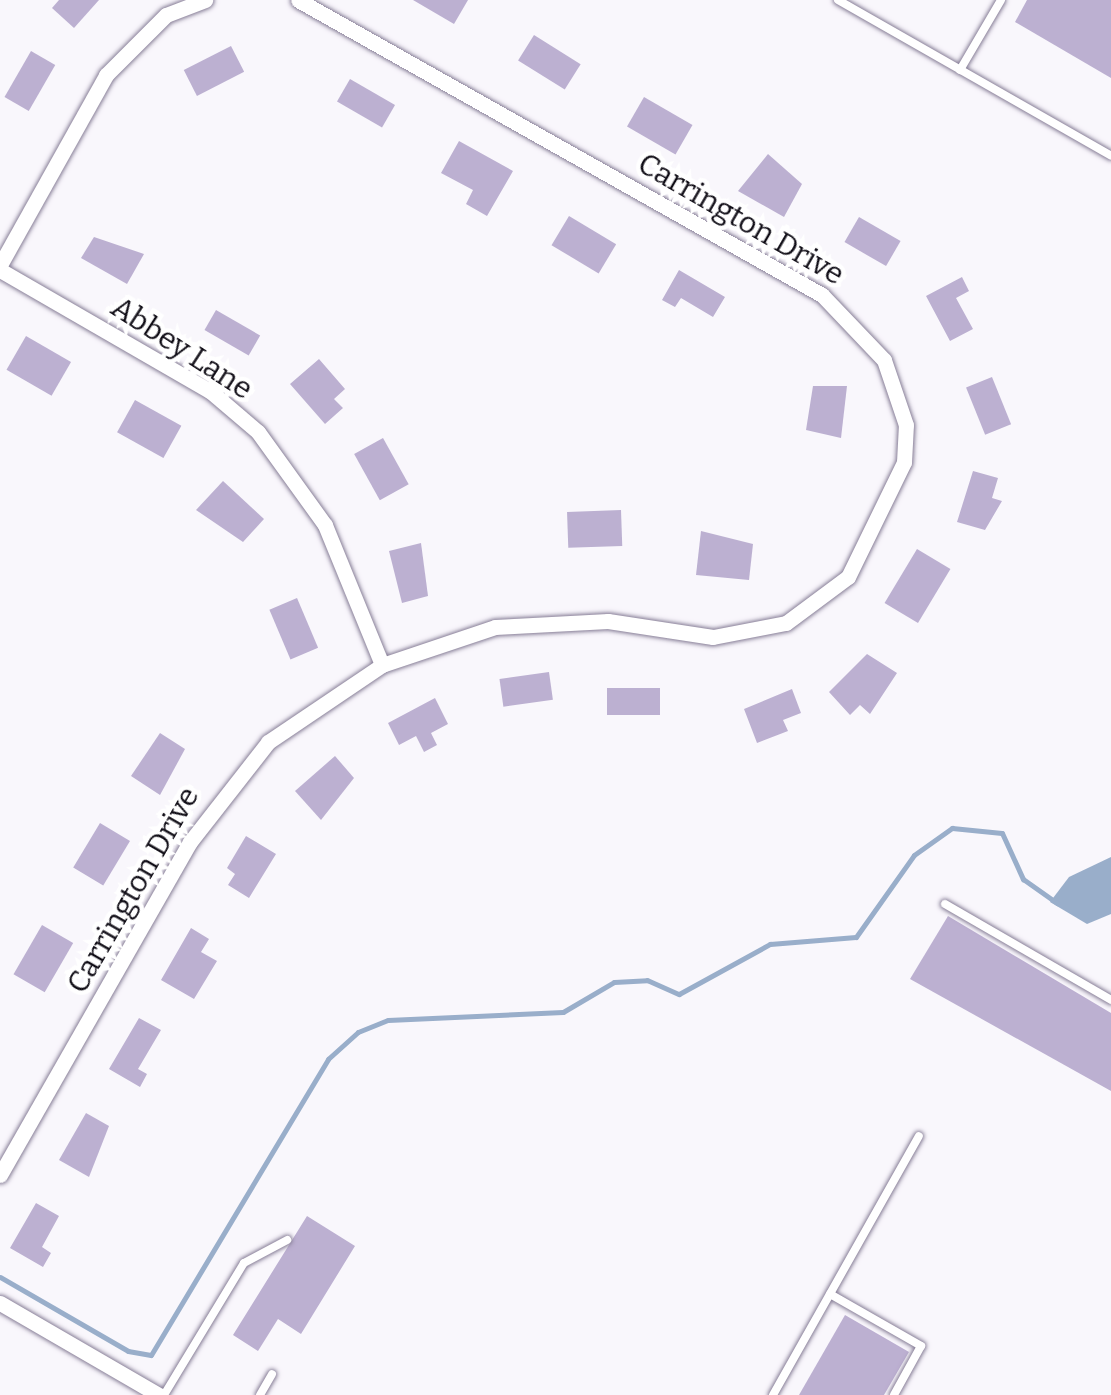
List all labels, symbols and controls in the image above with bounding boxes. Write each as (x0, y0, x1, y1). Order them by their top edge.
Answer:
street label: Carrington Drive (632, 145, 850, 293)
street label: Abbey Lane (105, 289, 259, 407)
street label: Carrington Drive (59, 781, 207, 999)

